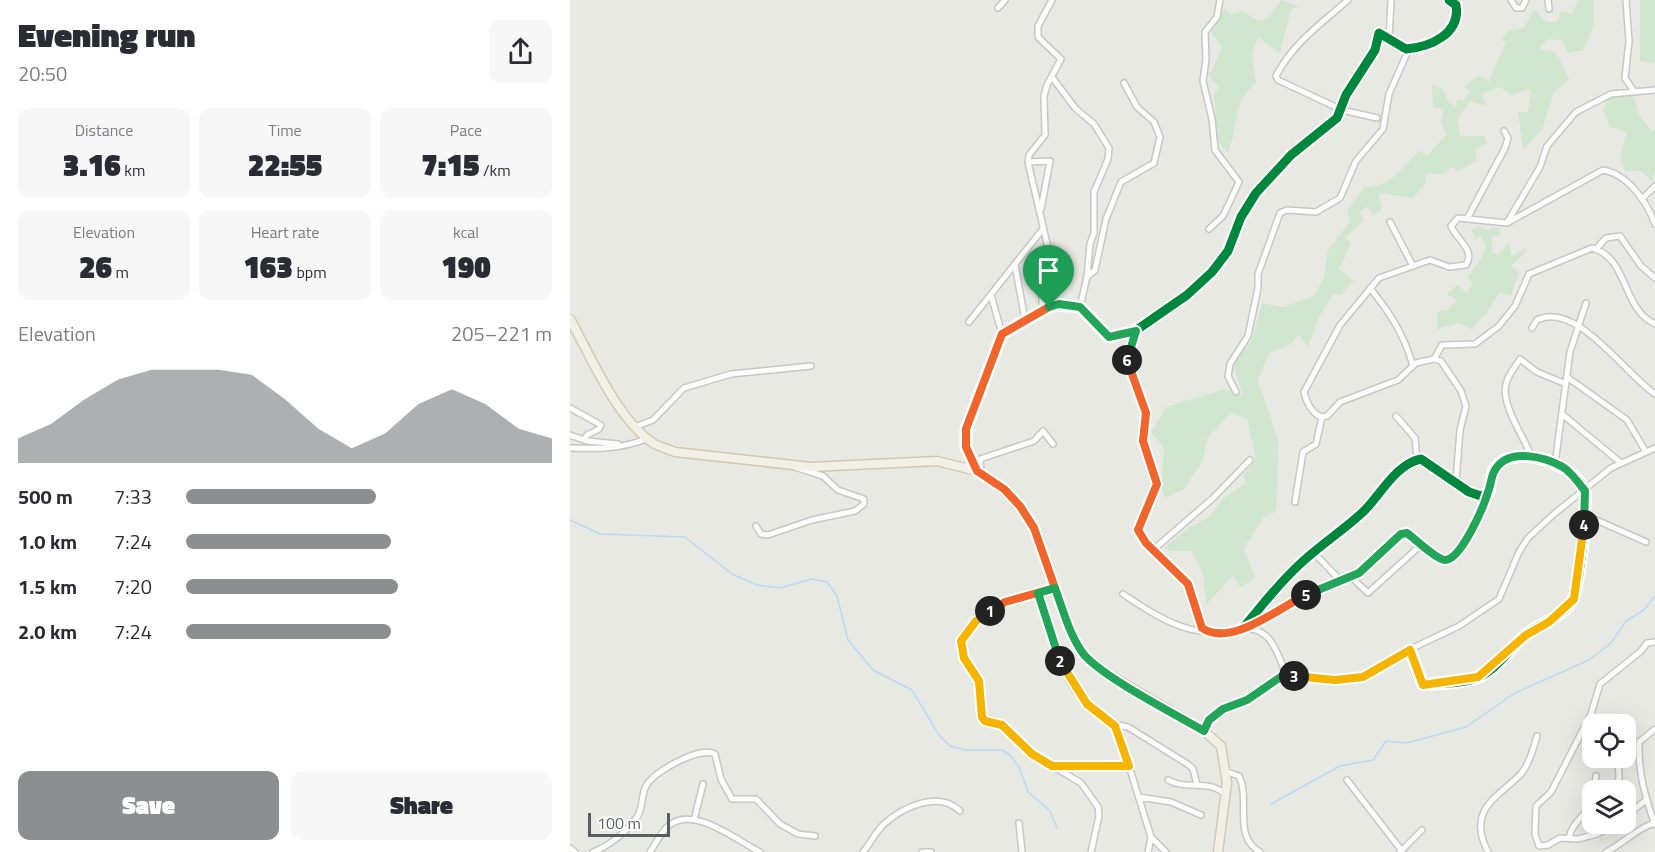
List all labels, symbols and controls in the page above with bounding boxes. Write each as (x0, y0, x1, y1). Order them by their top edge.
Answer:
text: Evening run (18, 10, 195, 60)
button: share (489, 20, 552, 83)
text: 20:50 (18, 58, 67, 89)
text: Distance (75, 118, 133, 142)
text: Time (268, 118, 302, 142)
text: Pace (450, 118, 482, 142)
text: 3.16 (63, 142, 121, 188)
text: 22:55 (248, 142, 322, 188)
text: 7:15 (421, 142, 479, 188)
text: km (121, 158, 145, 182)
text: /km (479, 158, 511, 182)
text: Elevation (73, 220, 135, 244)
text: Heart rate (251, 220, 319, 244)
text: kcal (453, 220, 479, 244)
text: 26 (79, 244, 112, 290)
text: 163 (243, 244, 293, 290)
text: 190 (441, 244, 491, 290)
pin (1023, 245, 1074, 307)
icon: arrive (1032, 254, 1065, 287)
text: m (112, 260, 129, 284)
text: bpm (293, 260, 327, 284)
text: Elevation (18, 318, 96, 349)
text: 205–221 m (451, 318, 552, 349)
pin: 6 (1112, 345, 1142, 375)
text: 6 (1123, 348, 1131, 372)
text: 500 m (18, 481, 73, 512)
text: 7:33 (114, 481, 152, 512)
pin: 4 (1569, 510, 1599, 540)
text: 4 (1580, 513, 1588, 537)
text: 1.0 km (18, 526, 77, 557)
text: 7:24 (114, 526, 152, 557)
text: 1.5 km (18, 571, 77, 602)
text: 7:20 (114, 571, 152, 602)
pin: 5 (1291, 580, 1321, 610)
text: 5 (1302, 583, 1310, 607)
pin: 1 (975, 596, 1005, 626)
text: 1 (986, 599, 994, 623)
text: 2.0 km (18, 616, 77, 647)
text: 7:24 (114, 616, 152, 647)
pin: 2 (1045, 646, 1075, 676)
text: 2 (1056, 649, 1064, 673)
pin: 3 (1279, 661, 1309, 691)
text: 3 (1290, 664, 1298, 688)
map controls (1582, 714, 1636, 834)
button: locate (1582, 714, 1636, 768)
button: Save (18, 771, 279, 840)
button: Share (291, 771, 552, 840)
button: layers (1582, 780, 1636, 834)
scale bar (588, 810, 670, 838)
text: 100 m (597, 811, 641, 835)

